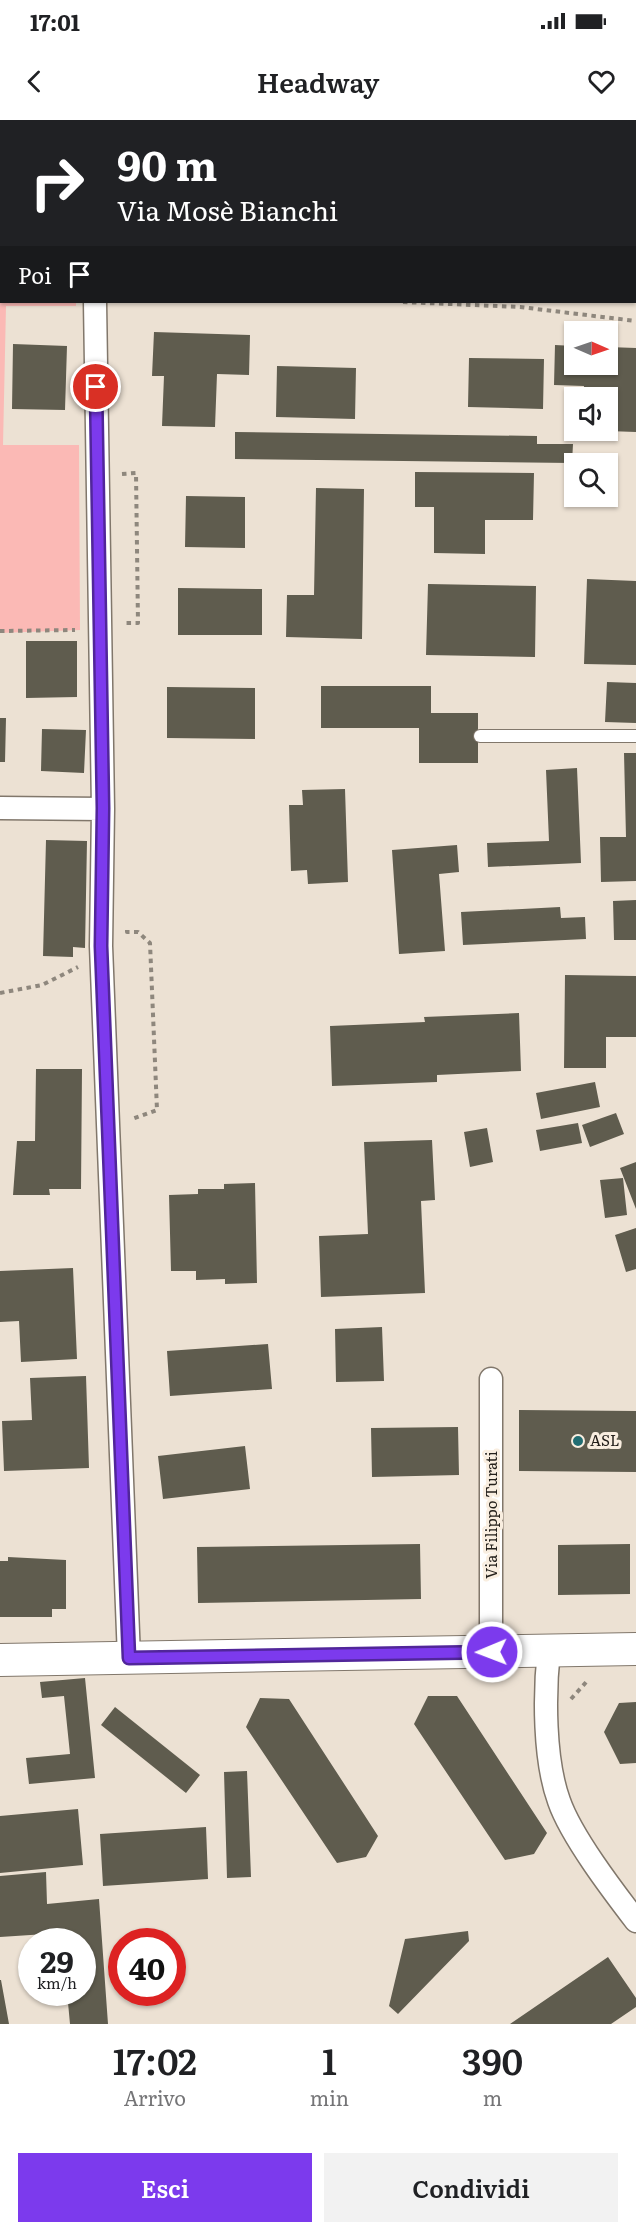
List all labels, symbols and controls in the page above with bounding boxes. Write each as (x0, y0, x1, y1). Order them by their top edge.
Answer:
text: 17:01 (30, 5, 80, 38)
text: Headway (257, 61, 379, 101)
icon: back (18, 65, 51, 98)
icon: heart (585, 65, 618, 98)
text: 90 m (117, 132, 217, 194)
icon: right (18, 144, 96, 222)
text: Via Mosè Bianchi (117, 189, 338, 229)
text: Poi (18, 258, 51, 291)
icon: arrive (63, 258, 96, 291)
north arrow (564, 321, 618, 375)
map controls (564, 321, 618, 507)
pin (70, 361, 121, 412)
icon: arrive (79, 370, 112, 403)
button: sound (564, 387, 618, 441)
button: search (564, 453, 618, 507)
place label: ASL (590, 1428, 620, 1451)
marker: ASL (571, 1434, 585, 1448)
street label: Via Filippo Turati (479, 1451, 502, 1579)
position arrow (460, 1620, 524, 1684)
speed limit sign: 40 (108, 1928, 186, 2006)
text: 29 (40, 1938, 74, 1982)
text: km/h (37, 1971, 77, 1994)
text: 17:02 (113, 2033, 197, 2086)
text: 1 (322, 2033, 337, 2086)
text: 390 (462, 2033, 523, 2086)
text: Arrivo (124, 2082, 186, 2112)
text: min (310, 2082, 349, 2112)
text: m (483, 2082, 502, 2112)
button: Esci (18, 2153, 312, 2222)
button: Condividi (324, 2153, 618, 2222)

